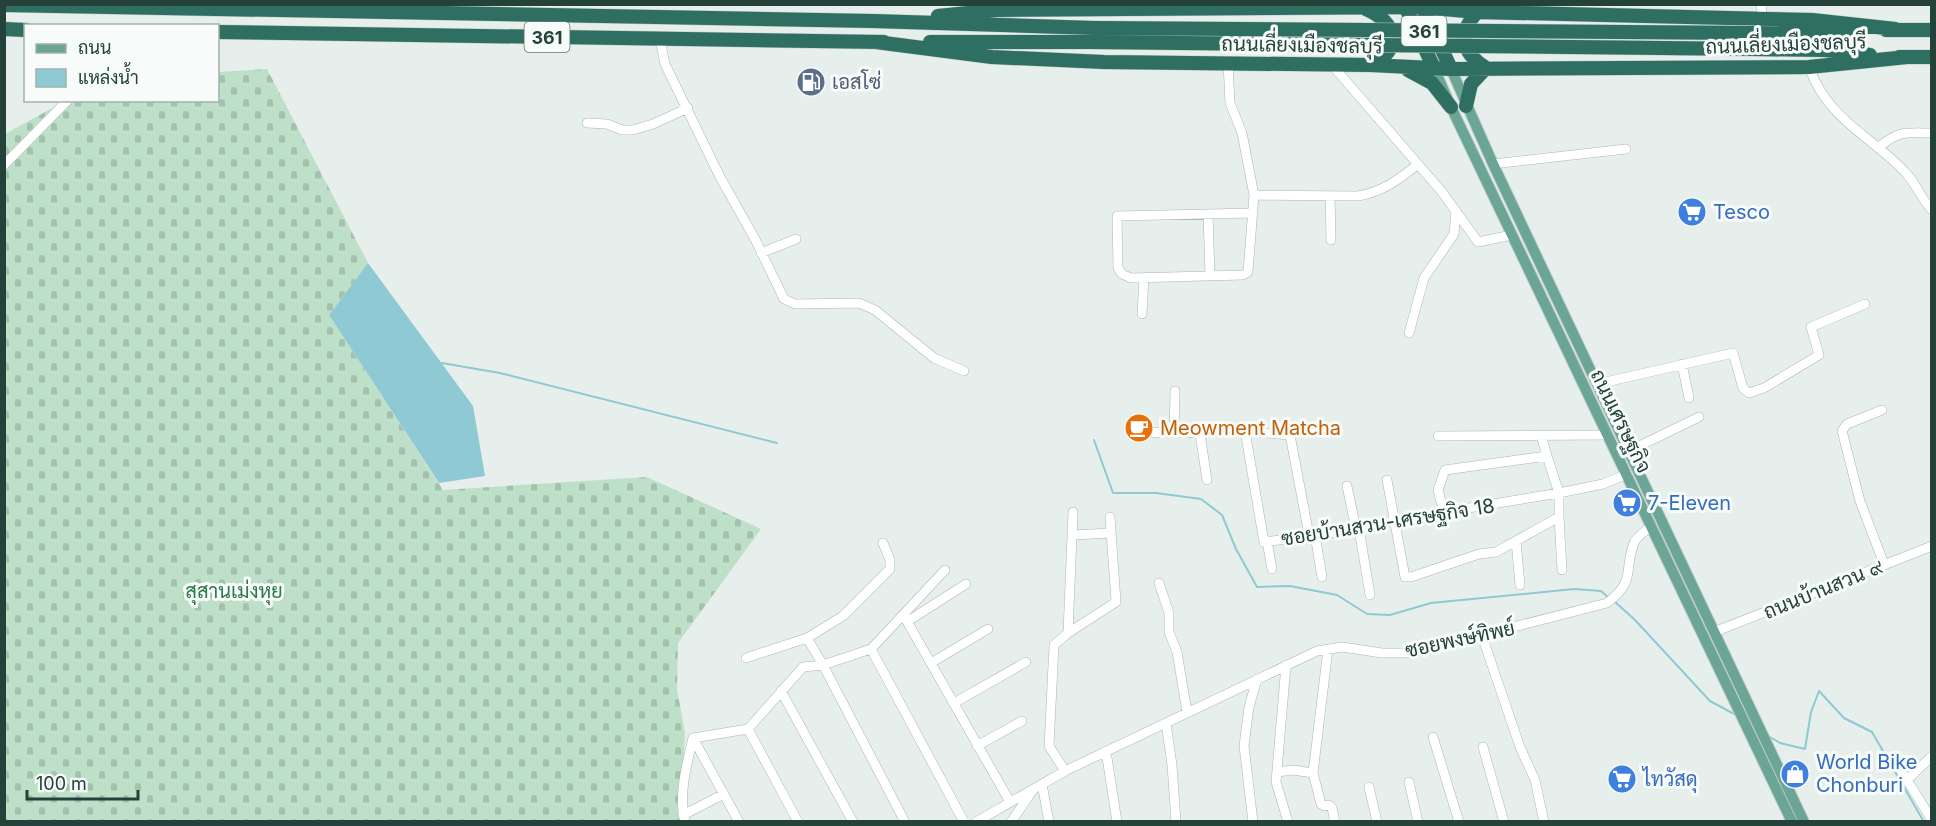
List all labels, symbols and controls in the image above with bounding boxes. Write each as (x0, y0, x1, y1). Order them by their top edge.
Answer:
road number: 361 (1402, 16, 1446, 46)
road number: 361 (524, 22, 570, 52)
legend (24, 24, 219, 102)
street label: ถนนเลี่ยงเมืองชลบุรี (1705, 24, 1867, 61)
street label: ถนนเลี่ยงเมืองชลบุรี (1221, 27, 1383, 60)
text: ถนน (78, 37, 111, 58)
text: แหล่งน้ำ (78, 62, 139, 88)
fuel station icon: เอสโซ่ (795, 66, 827, 98)
place label: เอสโซ่ (832, 69, 881, 94)
supermarket icon: Tesco (1676, 196, 1708, 228)
place label: Tesco (1713, 200, 1770, 224)
street label: ถนนเศรษฐกิจ (1585, 365, 1656, 477)
cafe icon: Meowment Matcha (1123, 412, 1155, 444)
place label: Meowment Matcha (1160, 416, 1341, 440)
supermarket icon: 7-Eleven (1611, 487, 1643, 519)
place label: 7-Eleven (1648, 491, 1731, 515)
street label: ซอยบ้านสวน-เศรษฐกิจ 18 (1280, 493, 1497, 552)
street label: ถนนบ้านสวน ๙ (1760, 554, 1886, 624)
park label: สุสานเม่งหุย (185, 579, 283, 605)
street label: ซอยพงษ์ทิพย์ (1403, 614, 1517, 662)
place label: World Bike Chonburi (1816, 750, 1917, 797)
shop icon: World Bike Chonburi (1779, 758, 1811, 790)
scale bar (27, 763, 138, 801)
supermarket icon: ไทวัสดุ (1606, 763, 1638, 795)
place label: ไทวัสดุ (1641, 766, 1698, 793)
text: 100 m (36, 773, 87, 794)

